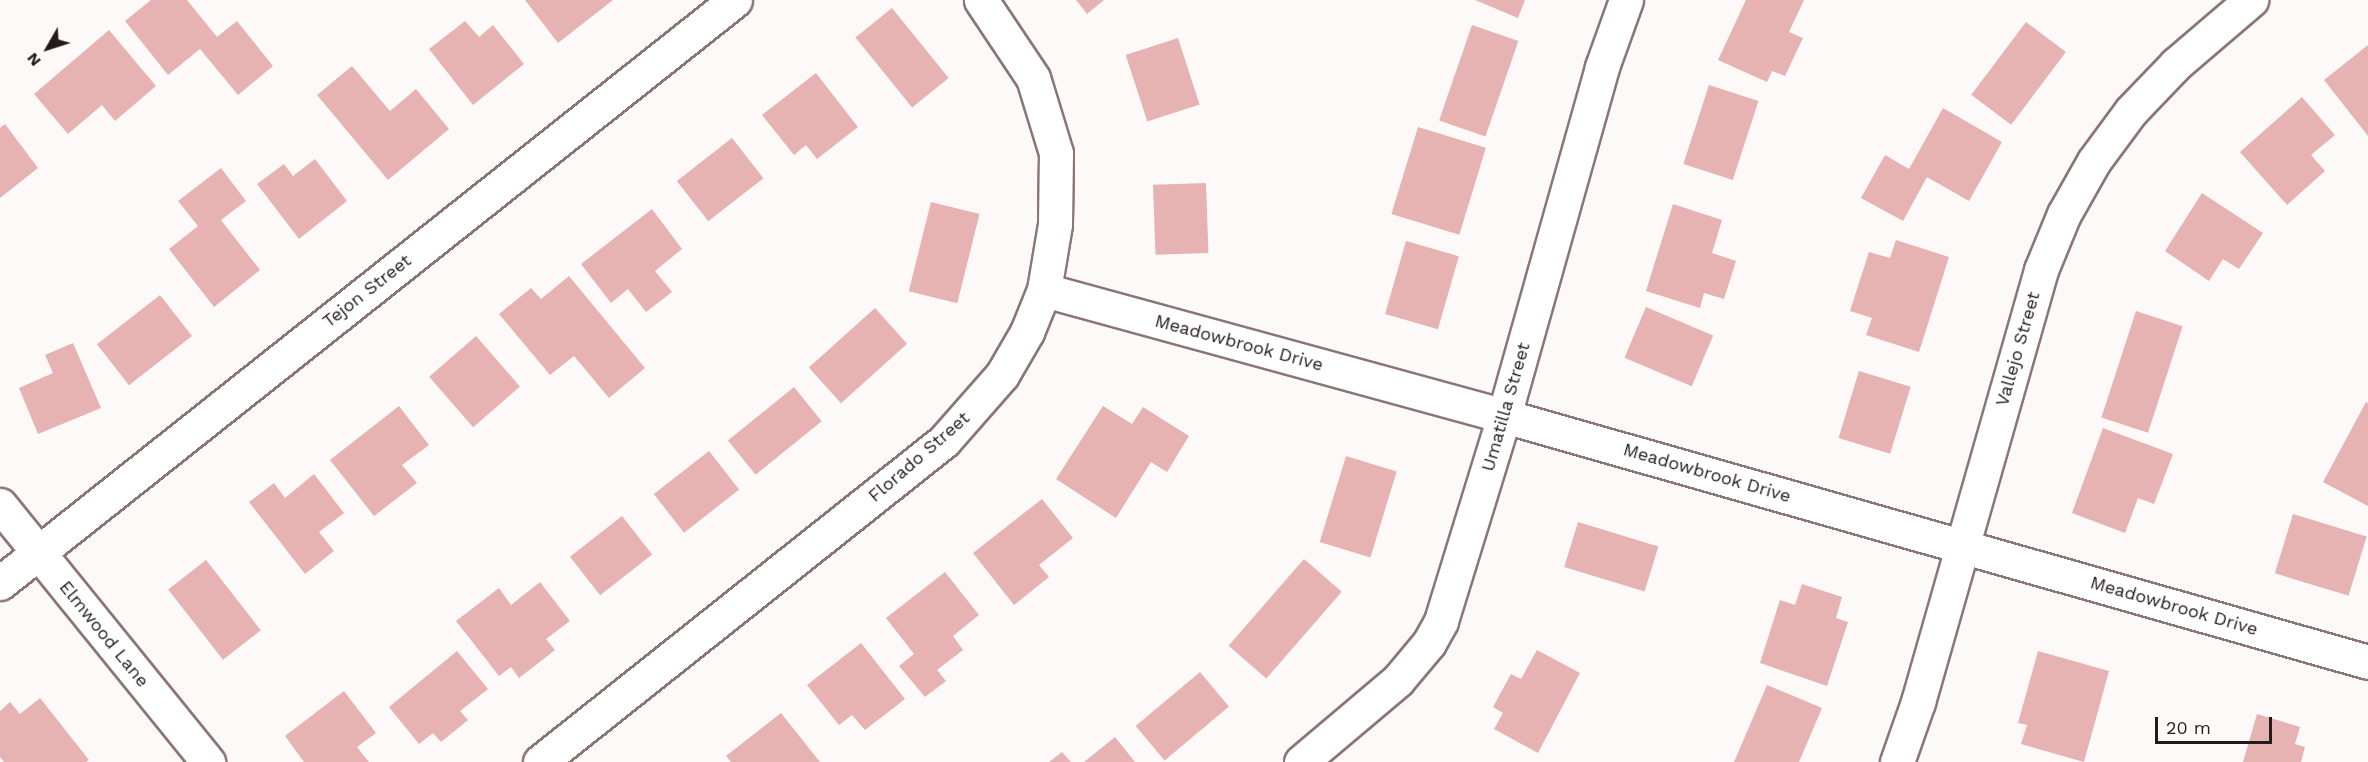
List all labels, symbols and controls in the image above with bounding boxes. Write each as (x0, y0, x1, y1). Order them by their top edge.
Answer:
north arrow (18, 18, 78, 78)
text: N (23, 49, 45, 70)
street label: Tejon Street (318, 250, 416, 332)
street label: Vallejo Street (1991, 289, 2045, 409)
street label: Meadowbrook Drive (1152, 310, 1326, 376)
street label: Umatilla Street (1477, 340, 1535, 474)
street label: Florado Street (864, 407, 974, 507)
street label: Meadowbrook Drive (1621, 439, 1793, 507)
street label: Meadowbrook Drive (2088, 572, 2260, 640)
street label: Elmwood Lane (55, 577, 153, 691)
scale bar (2158, 705, 2275, 743)
text: 20 m (2166, 717, 2211, 738)

